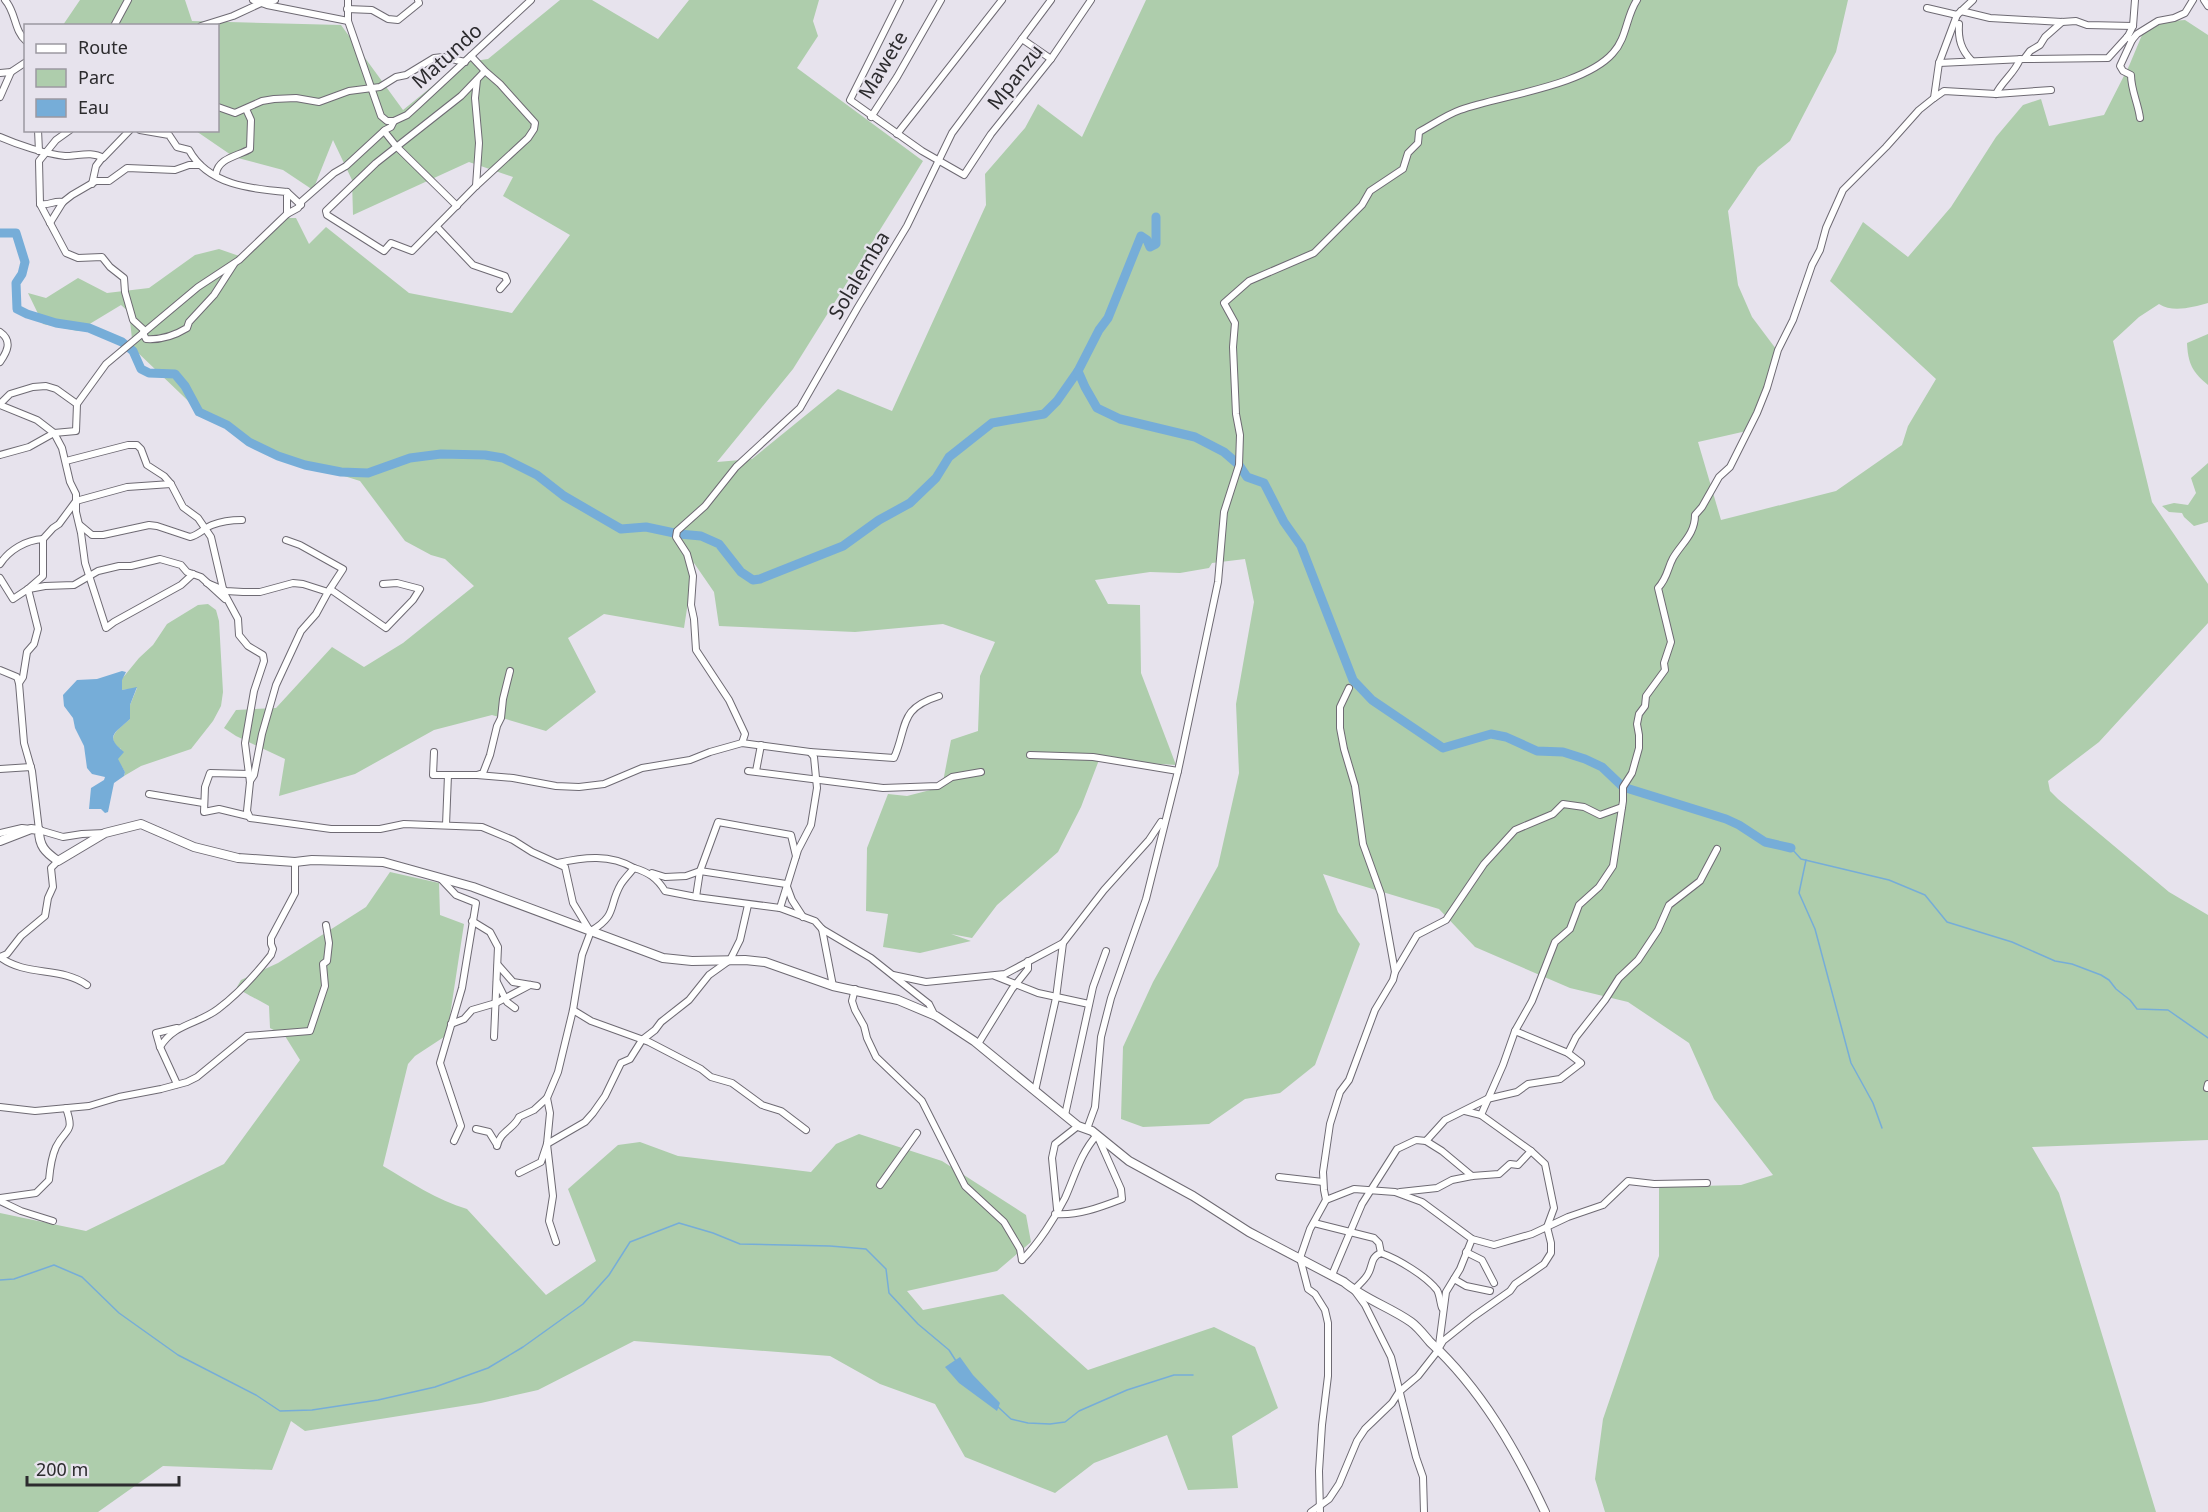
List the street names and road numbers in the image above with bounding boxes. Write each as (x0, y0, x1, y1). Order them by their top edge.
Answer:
street label: Matundo (406, 17, 488, 94)
street label: Mawete (852, 26, 913, 104)
street label: Mpanzu (981, 39, 1049, 115)
street label: Solalemba (822, 226, 895, 324)

